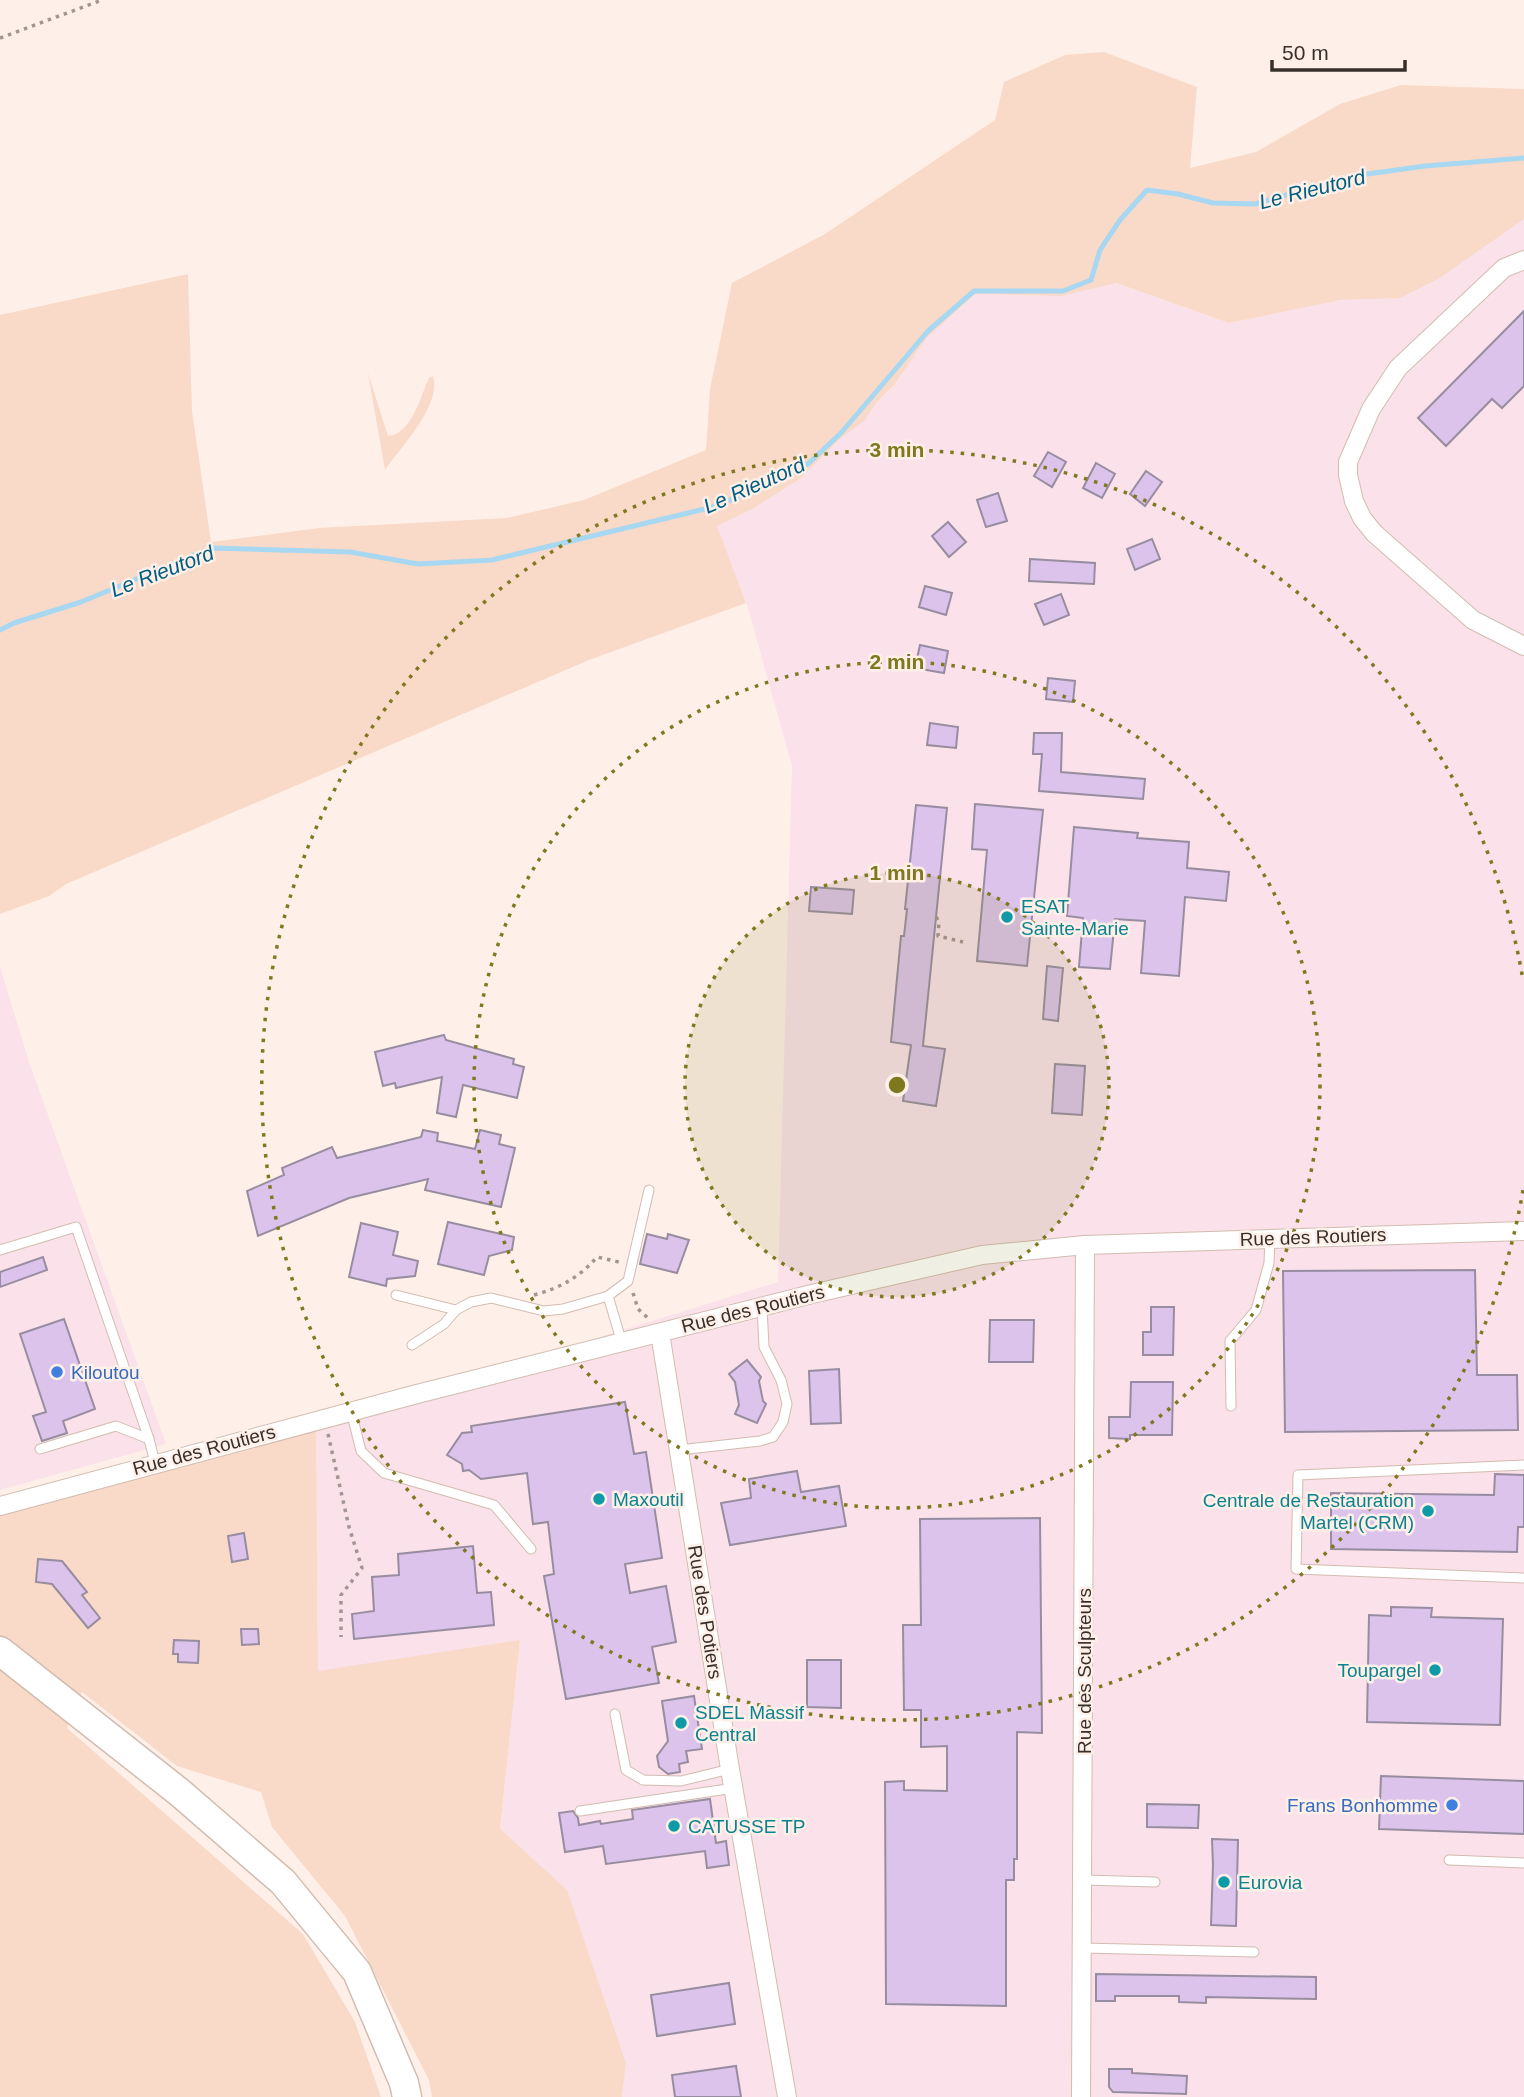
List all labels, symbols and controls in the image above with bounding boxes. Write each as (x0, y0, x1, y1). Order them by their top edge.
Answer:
scale bar (1272, 28, 1405, 72)
text: 50 m (1282, 41, 1329, 64)
water label: Le Rieutord (1257, 164, 1369, 213)
text: 3 min (870, 438, 924, 461)
water label: Le Rieutord (700, 452, 809, 518)
water label: Le Rieutord (107, 540, 218, 601)
text: 2 min (870, 650, 924, 673)
text: 1 min (870, 861, 924, 884)
place label: ESAT Sainte-Marie (1021, 896, 1129, 939)
marker: ESAT Sainte-Marie (999, 909, 1015, 925)
centre of rings (885, 1073, 909, 1097)
street label: Rue des Routiers (1239, 1224, 1387, 1250)
street label: Rue des Routiers (679, 1281, 827, 1337)
place label: Kiloutou (71, 1362, 140, 1383)
marker: Kiloutou (49, 1364, 65, 1380)
street label: Rue des Routiers (130, 1421, 278, 1479)
place label: Maxoutil (613, 1489, 684, 1510)
place label: Centrale de Restauration Martel (CRM) (1203, 1490, 1414, 1533)
marker: Maxoutil (591, 1491, 607, 1507)
marker: Centrale de Restauration Martel (CRM) (1420, 1503, 1436, 1519)
street label: Rue des Potiers (684, 1544, 726, 1680)
street label: Rue des Sculpteurs (1074, 1588, 1095, 1754)
place label: Toupargel (1338, 1660, 1421, 1681)
marker: Toupargel (1427, 1662, 1443, 1678)
place label: SDEL Massif Central (695, 1702, 805, 1745)
marker: SDEL Massif Central (673, 1715, 689, 1731)
place label: Frans Bonhomme (1287, 1795, 1438, 1816)
marker: Frans Bonhomme (1444, 1797, 1460, 1813)
place label: CATUSSE TP (688, 1816, 806, 1837)
marker: CATUSSE TP (666, 1818, 682, 1834)
place label: Eurovia (1238, 1872, 1303, 1893)
marker: Eurovia (1216, 1874, 1232, 1890)

